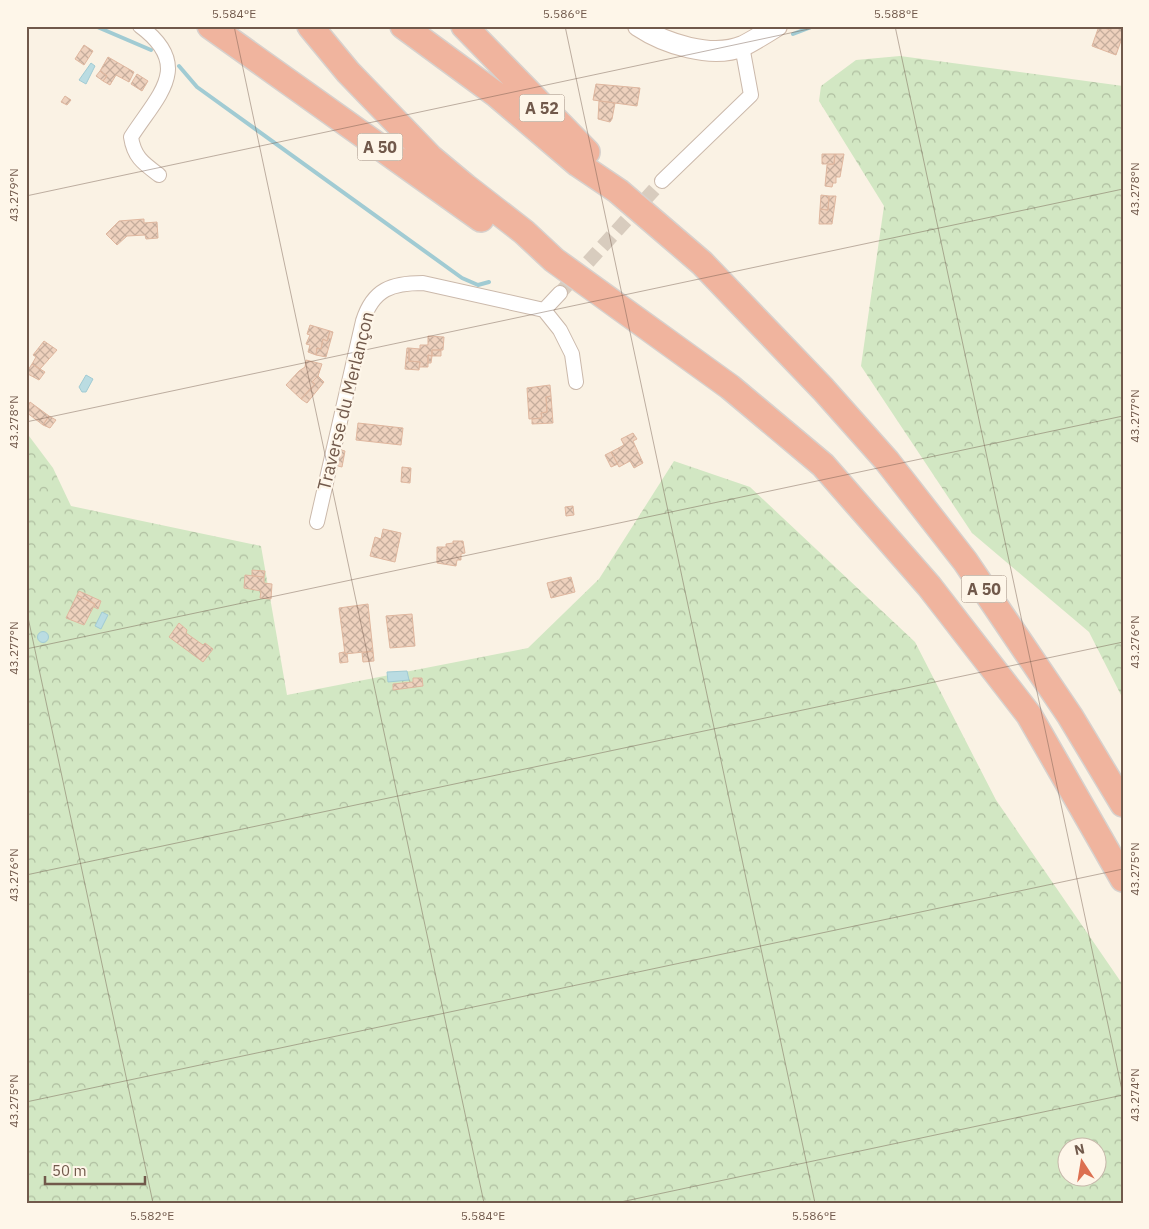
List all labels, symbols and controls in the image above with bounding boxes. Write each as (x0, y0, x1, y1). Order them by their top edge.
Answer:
text: 5.584°E (212, 6, 256, 21)
text: 5.586°E (543, 6, 587, 21)
text: 5.588°E (874, 6, 918, 21)
road number: A 52 (520, 95, 564, 122)
road number: A 50 (358, 134, 402, 160)
text: 43.278°N (1127, 162, 1142, 216)
text: 43.279°N (6, 168, 21, 222)
street label: Traverse du Merlançon (312, 309, 379, 493)
text: 43.277°N (1127, 389, 1142, 443)
text: 43.278°N (6, 395, 21, 449)
road number: A 50 (962, 576, 1006, 602)
text: 43.276°N (1127, 615, 1142, 669)
text: 43.277°N (6, 621, 21, 675)
text: 43.275°N (1127, 842, 1142, 896)
text: 43.276°N (6, 848, 21, 902)
text: 43.274°N (1127, 1068, 1142, 1122)
text: 43.275°N (6, 1074, 21, 1128)
north arrow (1056, 1136, 1106, 1186)
text: N (1072, 1139, 1086, 1159)
scale bar (45, 1154, 145, 1186)
text: 50 m (52, 1161, 87, 1180)
text: 5.582°E (130, 1208, 174, 1223)
text: 5.584°E (461, 1208, 505, 1223)
text: 5.586°E (792, 1208, 836, 1223)

